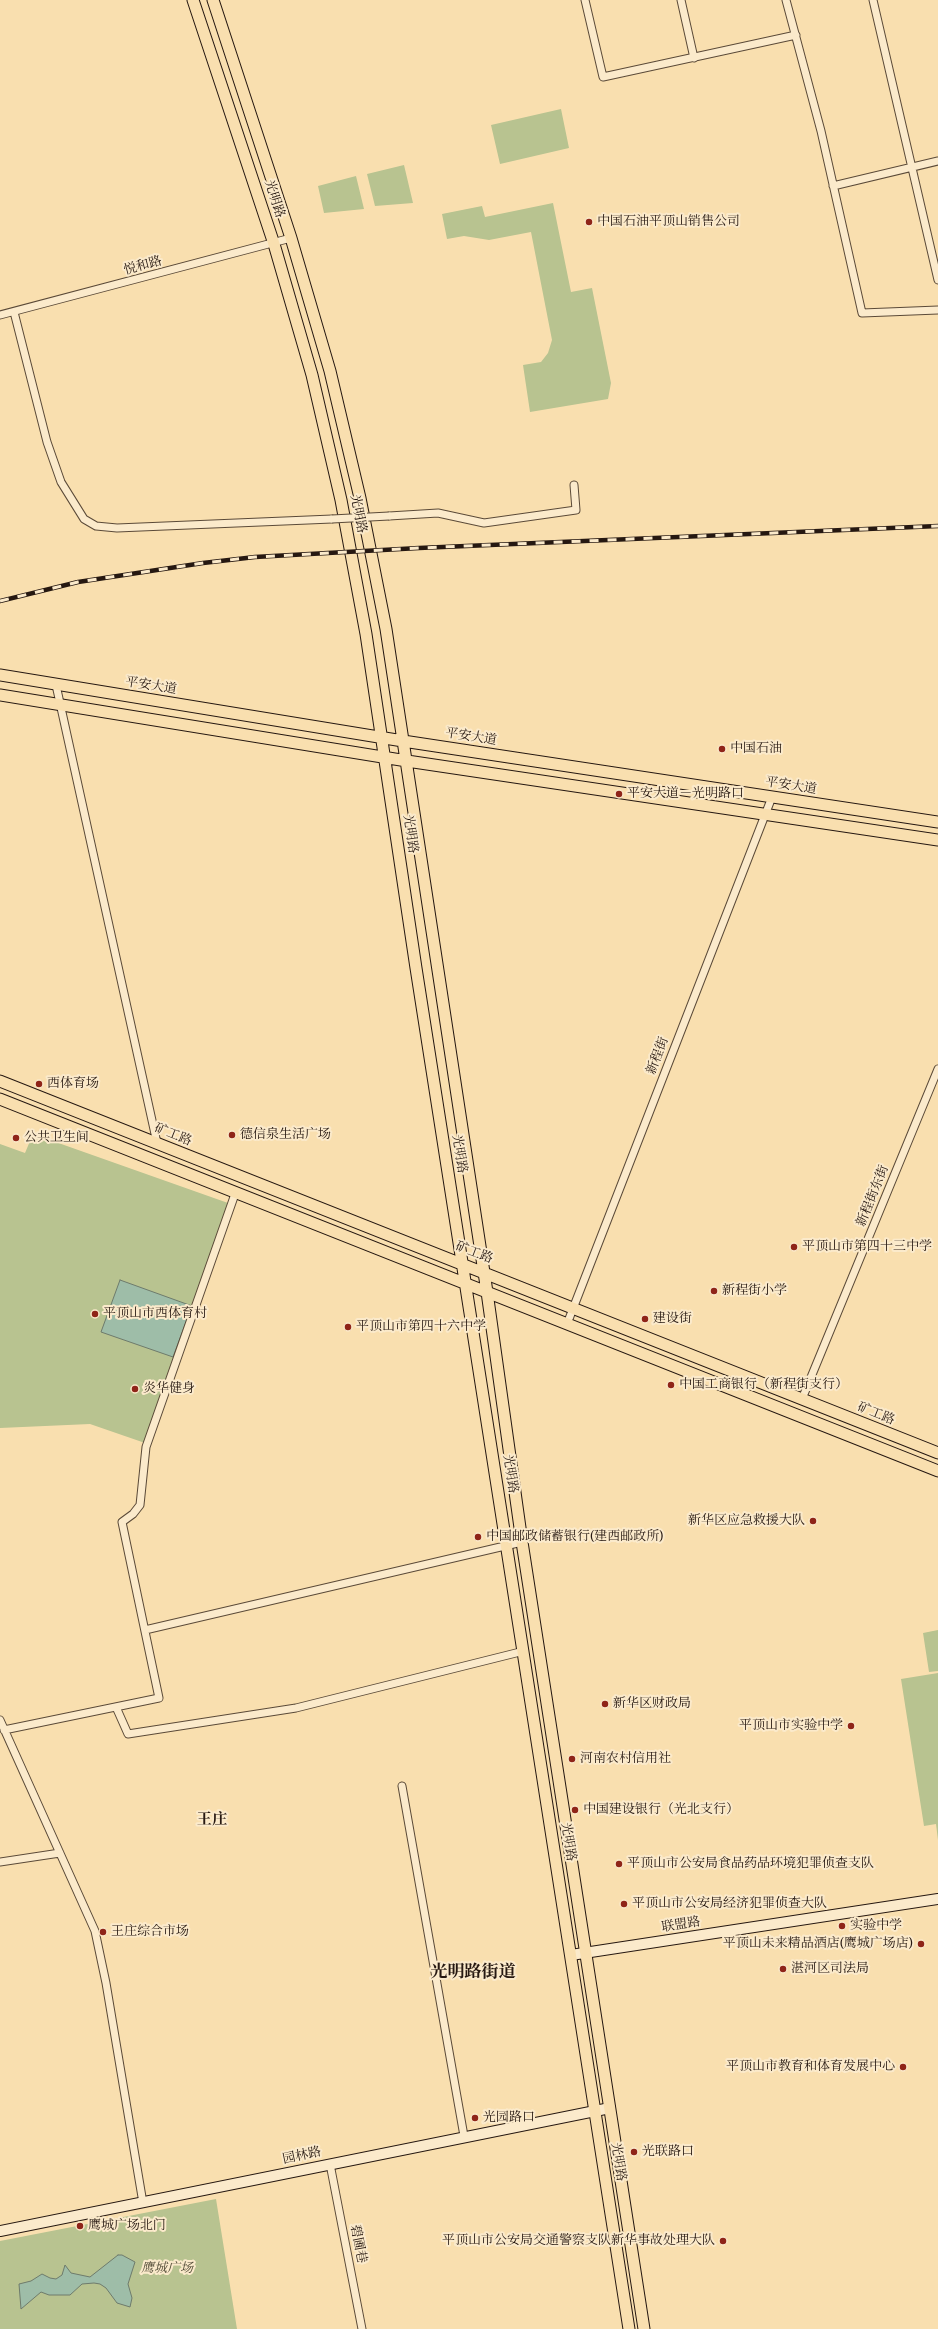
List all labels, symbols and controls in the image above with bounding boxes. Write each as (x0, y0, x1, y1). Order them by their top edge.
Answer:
street label: 光明路 (261, 178, 287, 220)
place label: 中国石油平顶山销售公司 (597, 214, 740, 230)
marker: 中国石油平顶山销售公司 (584, 217, 594, 227)
street label: 悦和路 (122, 253, 164, 279)
street label: 光明路 (347, 493, 369, 535)
street label: 平安大道 (124, 674, 178, 698)
street label: 平安大道 (444, 725, 498, 749)
place label: 中国石油 (730, 741, 782, 757)
marker: 中国石油 (717, 744, 727, 754)
street label: 平安大道 (764, 774, 818, 798)
place label: 平安大道－光明路口 (627, 786, 744, 802)
marker: 平安大道－光明路口 (614, 789, 624, 799)
street label: 光明路 (400, 814, 420, 854)
street label: 新程街 (644, 1035, 672, 1077)
place label: 西体育场 (47, 1076, 99, 1092)
marker: 西体育场 (34, 1079, 44, 1089)
street label: 矿工路 (152, 1120, 194, 1150)
place label: 德信泉生活广场 (240, 1127, 331, 1143)
place label: 公共卫生间 (24, 1130, 89, 1146)
marker: 德信泉生活广场 (227, 1130, 237, 1140)
marker: 公共卫生间 (11, 1133, 21, 1143)
street label: 光明路 (448, 1134, 470, 1174)
street label: 新程街东街 (854, 1163, 892, 1229)
street label: 矿工路 (453, 1239, 495, 1267)
place label: 平顶山市第四十三中学 (802, 1239, 932, 1255)
marker: 平顶山市第四十三中学 (789, 1242, 799, 1252)
place label: 新程街小学 (722, 1283, 787, 1299)
marker: 新程街小学 (709, 1286, 719, 1296)
place label: 平顶山市西体育村 (103, 1306, 207, 1322)
marker: 平顶山市西体育村 (90, 1309, 100, 1319)
place label: 建设街 (653, 1311, 692, 1327)
marker: 建设街 (640, 1314, 650, 1324)
place label: 平顶山市第四十六中学 (356, 1319, 486, 1335)
marker: 平顶山市第四十六中学 (343, 1322, 353, 1332)
place label: 中国工商银行（新程街支行） (679, 1377, 848, 1393)
marker: 中国工商银行（新程街支行） (666, 1380, 676, 1390)
place label: 炎华健身 (143, 1381, 195, 1397)
marker: 炎华健身 (130, 1384, 140, 1394)
street label: 矿工路 (855, 1399, 897, 1429)
street label: 光明路 (499, 1454, 521, 1494)
place label: 新华区应急救援大队 (688, 1513, 805, 1529)
marker: 新华区应急救援大队 (808, 1516, 818, 1526)
place label: 中国邮政储蓄银行(建西邮政所) (486, 1529, 663, 1545)
marker: 中国邮政储蓄银行(建西邮政所) (473, 1532, 483, 1542)
place label: 新华区财政局 (613, 1696, 691, 1712)
marker: 新华区财政局 (600, 1699, 610, 1709)
place label: 平顶山市实验中学 (739, 1718, 843, 1734)
marker: 平顶山市实验中学 (846, 1721, 856, 1731)
place label: 河南农村信用社 (580, 1751, 671, 1767)
marker: 河南农村信用社 (567, 1754, 577, 1764)
place label: 中国建设银行（光北支行） (583, 1802, 739, 1818)
marker: 中国建设银行（光北支行） (570, 1805, 580, 1815)
district label: 王庄 (197, 1811, 227, 1829)
street label: 光明路 (557, 1822, 579, 1862)
place label: 平顶山市公安局食品药品环境犯罪侦查支队 (627, 1856, 874, 1872)
marker: 平顶山市公安局食品药品环境犯罪侦查支队 (614, 1859, 624, 1869)
place label: 平顶山市公安局经济犯罪侦查大队 (632, 1896, 827, 1912)
marker: 平顶山市公安局经济犯罪侦查大队 (619, 1899, 629, 1909)
street label: 联盟路 (661, 1914, 701, 1936)
place label: 实验中学 (850, 1918, 902, 1934)
marker: 实验中学 (837, 1921, 847, 1931)
place label: 王庄综合市场 (111, 1924, 189, 1940)
marker: 王庄综合市场 (98, 1927, 108, 1937)
place label: 平顶山未来精品酒店(鹰城广场店) (723, 1936, 913, 1952)
marker: 平顶山未来精品酒店(鹰城广场店) (916, 1939, 926, 1949)
place label: 湛河区司法局 (791, 1961, 869, 1977)
district label: 光明路街道 (431, 1963, 515, 1983)
marker: 湛河区司法局 (778, 1964, 788, 1974)
place label: 平顶山市教育和体育发展中心 (726, 2059, 895, 2075)
marker: 平顶山市教育和体育发展中心 (898, 2062, 908, 2072)
place label: 光园路口 (483, 2110, 535, 2126)
marker: 光园路口 (470, 2113, 480, 2123)
street label: 光明路 (607, 2142, 629, 2182)
street label: 园林路 (281, 2144, 323, 2168)
place label: 光联路口 (642, 2144, 694, 2160)
marker: 光联路口 (629, 2147, 639, 2157)
place label: 鹰城广场北门 (88, 2218, 166, 2234)
marker: 鹰城广场北门 (75, 2221, 85, 2231)
street label: 碧圃巷 (347, 2223, 369, 2265)
place label: 平顶山市公安局交通警察支队新华事故处理大队 (442, 2233, 715, 2249)
marker: 平顶山市公安局交通警察支队新华事故处理大队 (718, 2236, 728, 2246)
park label: 鹰城广场 (141, 2261, 193, 2277)

